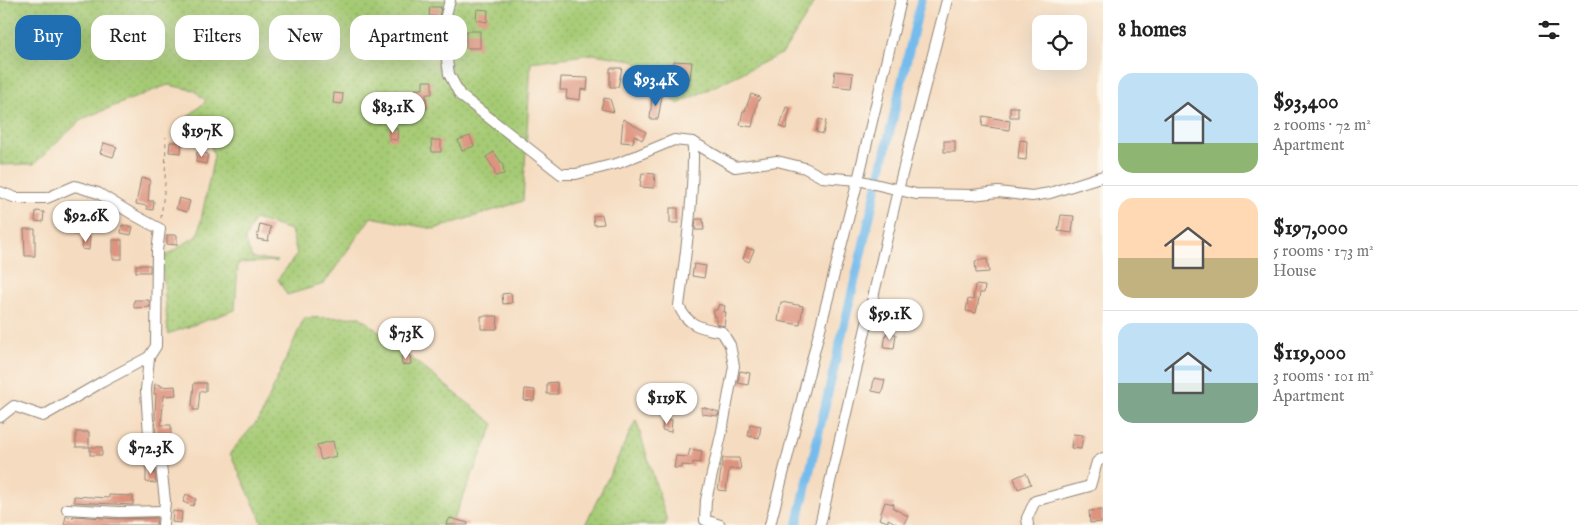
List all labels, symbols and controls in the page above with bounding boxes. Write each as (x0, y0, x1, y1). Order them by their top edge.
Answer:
chip: Buy (15, 15, 81, 60)
chip: Rent (91, 15, 165, 60)
chip: Filters (175, 15, 259, 60)
chip: New (269, 15, 340, 60)
chip: Apartment (350, 15, 467, 60)
map controls (1032, 15, 1087, 70)
button: locate (1032, 15, 1087, 70)
icon: filters (1535, 16, 1563, 44)
text: 8 homes (1118, 17, 1186, 44)
pin: $93.4K (615, 64, 697, 107)
text: $93.4K (634, 71, 678, 91)
text: $93,400 (1273, 89, 1339, 116)
pin: $83.1K (352, 92, 434, 134)
icon: home (1158, 93, 1218, 153)
text: $83.1K (372, 98, 414, 118)
pin: $197K (167, 116, 237, 158)
text: 2 rooms · 72 m² (1273, 116, 1371, 136)
text: $197K (182, 122, 222, 142)
text: Apartment (1273, 136, 1344, 156)
pin: $92.6K (45, 200, 127, 243)
text: $92.6K (63, 207, 109, 227)
text: $197,000 (1273, 215, 1348, 242)
icon: home (1158, 218, 1218, 278)
text: 5 rooms · 173 m² (1273, 242, 1374, 262)
text: House (1273, 262, 1316, 282)
pin: $59.1K (849, 298, 931, 341)
text: $59.1K (869, 305, 911, 325)
pin: $73K (376, 318, 436, 360)
text: $73K (389, 324, 423, 344)
text: $119,000 (1273, 340, 1346, 367)
icon: home (1158, 343, 1218, 403)
text: 3 rooms · 101 m² (1273, 367, 1374, 387)
pin: $119K (632, 382, 702, 425)
text: Apartment (1273, 387, 1344, 407)
text: $119K (647, 389, 687, 409)
pin: $72.3K (110, 432, 192, 475)
text: $72.3K (129, 439, 173, 459)

